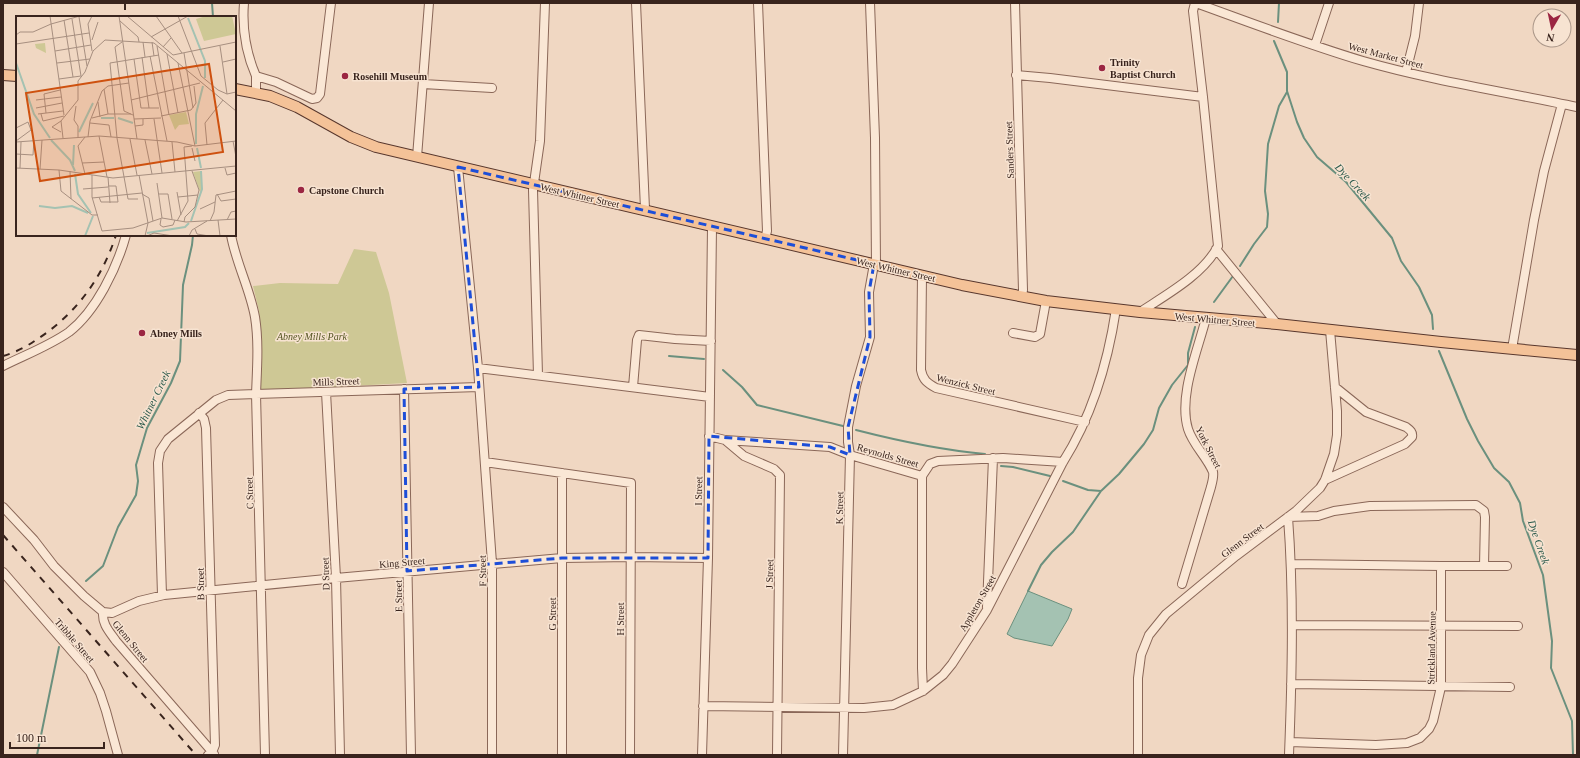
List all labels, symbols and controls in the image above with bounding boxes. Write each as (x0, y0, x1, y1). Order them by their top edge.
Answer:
north arrow (1532, 8, 1572, 48)
inset map (16, 16, 236, 236)
text: N (1546, 31, 1555, 44)
street label: West Market Street (1347, 40, 1425, 71)
place label: Trinity Baptist Church (1110, 57, 1176, 80)
marker: Trinity Baptist Church (1097, 63, 1107, 73)
marker: Rosehill Museum (340, 71, 350, 81)
place label: Rosehill Museum (353, 71, 428, 82)
street label: Sanders Street (1003, 121, 1016, 179)
water label: Dye Creek (1332, 160, 1374, 204)
street label: West Whitner Street (539, 181, 621, 210)
marker: Capstone Church (296, 185, 306, 195)
place label: Capstone Church (309, 185, 385, 196)
street label: West Whitner Street (855, 255, 937, 284)
street label: West Whitner Street (1174, 311, 1256, 329)
marker: Abney Mills (137, 328, 147, 338)
place label: Abney Mills (150, 328, 202, 339)
park label: Abney Mills Park (276, 331, 348, 342)
water label: Whitner Creek (134, 368, 173, 431)
street label: Wenzick Street (935, 372, 997, 397)
street label: Mills Street (312, 375, 360, 388)
street label: York Street (1193, 425, 1224, 470)
street label: Reynolds Street (856, 441, 920, 470)
street label: C Street (243, 476, 256, 509)
street label: I Street (693, 476, 704, 506)
street label: K Street (834, 491, 845, 525)
water label: Dye Creek (1525, 517, 1553, 567)
street label: Glenn Street (1219, 521, 1266, 560)
street label: King Street (379, 555, 426, 570)
street label: F Street (477, 555, 488, 587)
street label: D Street (319, 557, 332, 591)
street label: J Street (764, 559, 775, 589)
street label: B Street (195, 567, 206, 600)
street label: Appleton Street (957, 573, 998, 633)
street label: E Street (393, 580, 404, 612)
street label: G Street (547, 597, 558, 631)
street label: H Street (615, 602, 626, 636)
street label: Strickland Avenue (1425, 611, 1438, 685)
street label: Tribble Street (52, 616, 97, 665)
street label: Glenn Street (111, 618, 151, 664)
scale bar (10, 724, 104, 750)
text: 100 m (16, 731, 47, 745)

